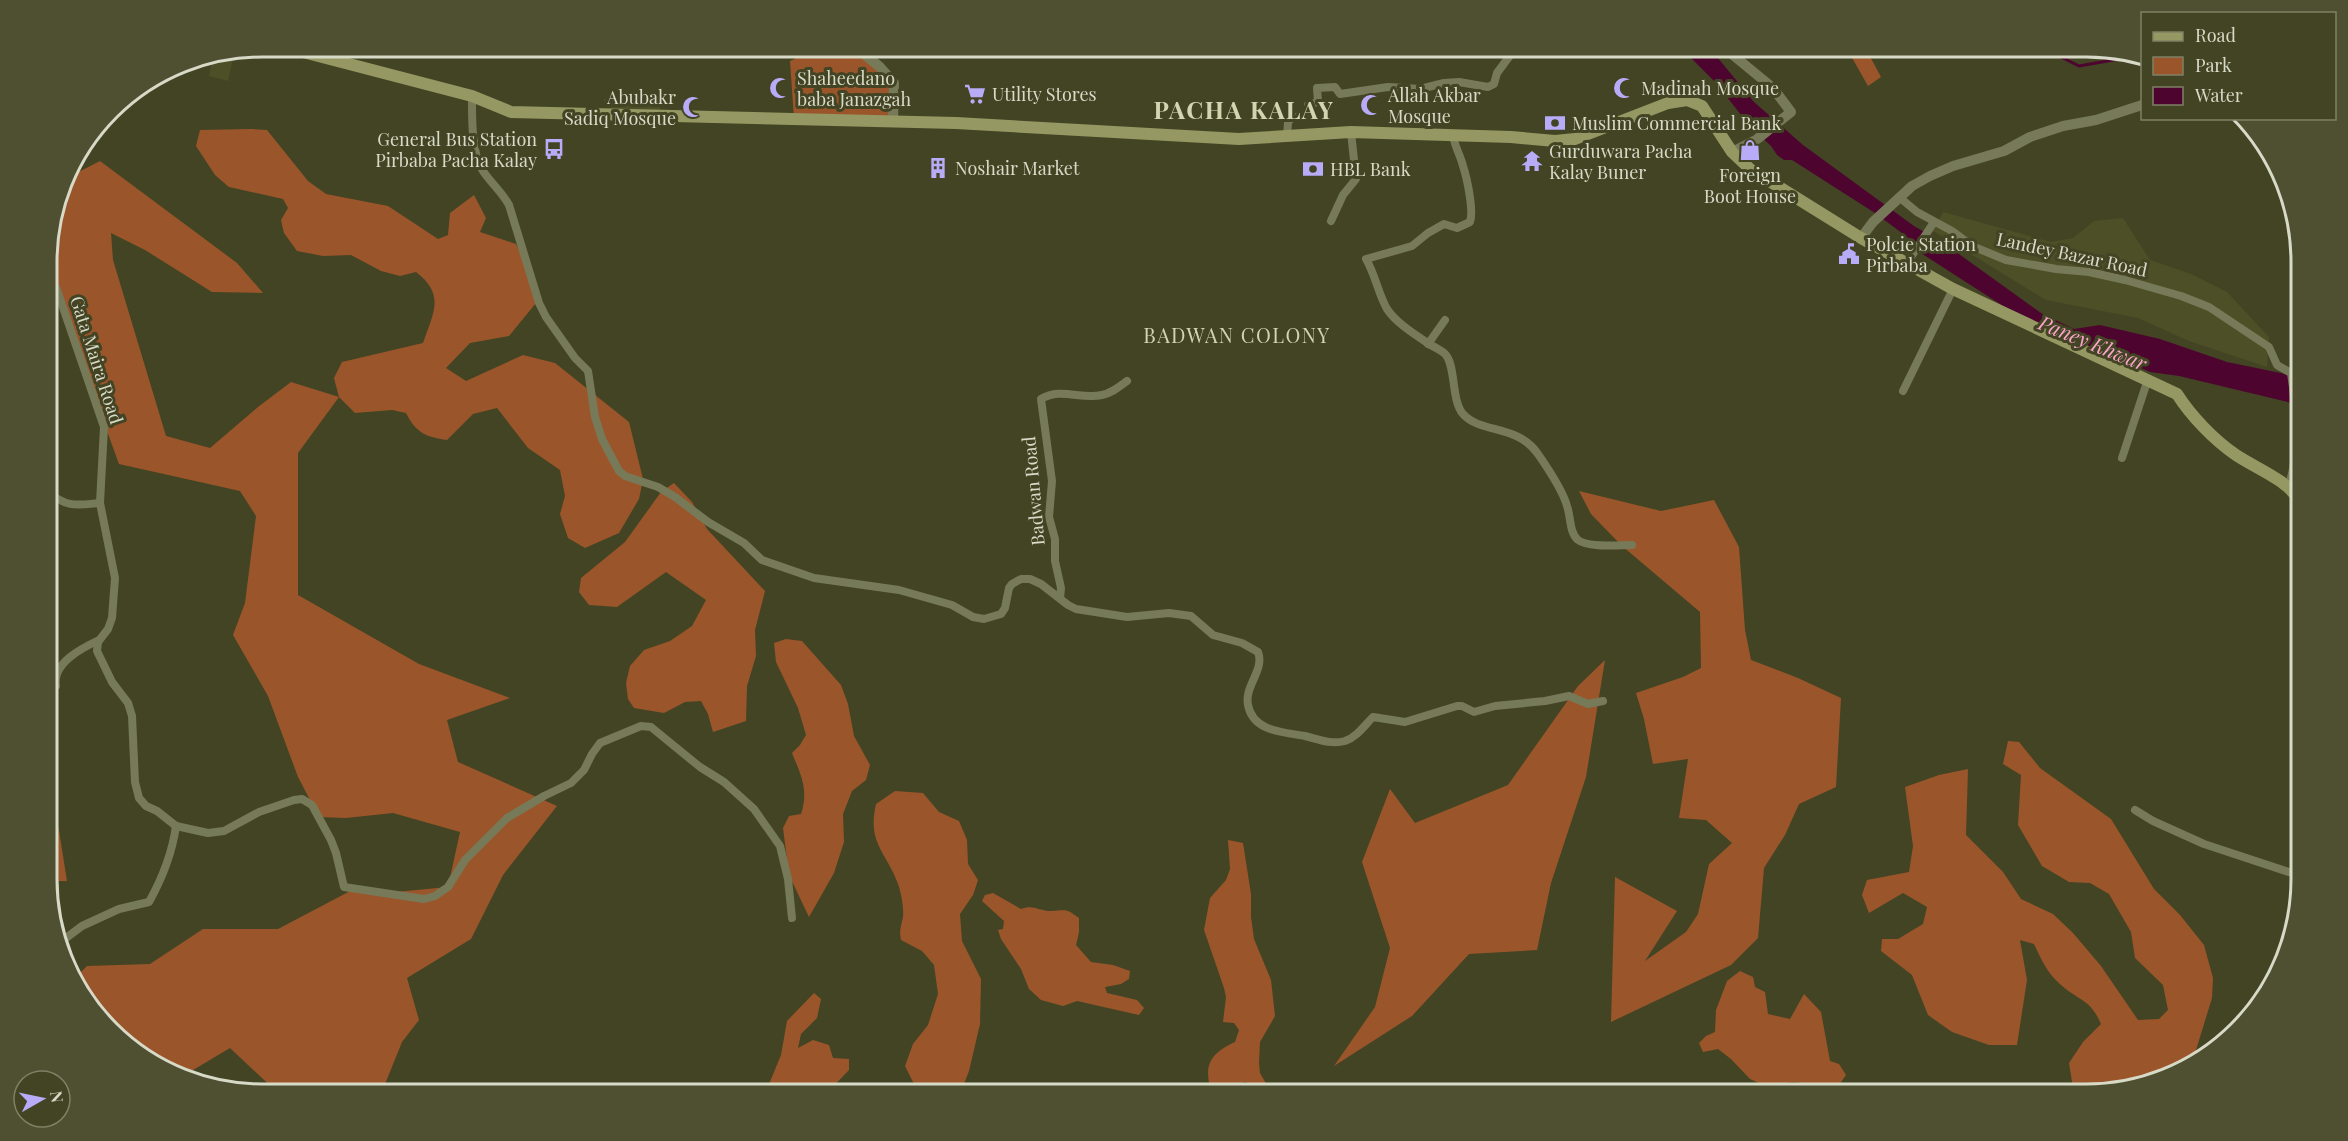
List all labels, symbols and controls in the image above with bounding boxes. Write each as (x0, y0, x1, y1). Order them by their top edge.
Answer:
legend (2141, 12, 2336, 120)
text: Road (2195, 23, 2236, 47)
text: Park (2195, 53, 2232, 77)
place label: Shaheedano baba Janazgah (797, 66, 911, 111)
mosque icon: Shaheedano baba Janazgah (768, 76, 792, 100)
mosque icon: Madinah Mosque (1612, 76, 1636, 100)
place label: Madinah Mosque (1641, 76, 1779, 100)
supermarket icon: Utility Stores (963, 82, 987, 106)
place label: Utility Stores (992, 82, 1097, 106)
place label: Allah Akbar Mosque (1387, 83, 1481, 128)
text: Water (2194, 83, 2243, 107)
place label: Abubakr Sadiq Mosque (564, 85, 676, 130)
district label: PACHA KALAY (1154, 93, 1334, 125)
mosque icon: Allah Akbar Mosque (1359, 93, 1383, 117)
mosque icon: Abubakr Sadiq Mosque (681, 95, 705, 119)
bank icon: Muslim Commercial Bank (1543, 111, 1567, 135)
place label: Muslim Commercial Bank (1572, 111, 1781, 135)
place label: General Bus Station Pirbaba Pacha Kalay (375, 127, 537, 172)
bus stop icon: General Bus Station Pirbaba Pacha Kalay (542, 137, 566, 161)
shop icon: Foreign Boot House (1738, 138, 1762, 162)
place label: Gurduwara Pacha Kalay Buner (1549, 139, 1692, 184)
temple icon: Gurduwara Pacha Kalay Buner (1520, 149, 1544, 173)
building icon: Noshair Market (926, 156, 950, 180)
place label: Noshair Market (955, 156, 1080, 180)
bank icon: HBL Bank (1301, 157, 1325, 181)
place label: HBL Bank (1330, 157, 1411, 181)
place label: Foreign Boot House (1704, 163, 1796, 208)
street label: Landey Bazar Road (1994, 226, 2150, 282)
place label: Polcie Station Pirbaba (1866, 232, 1976, 277)
public building icon: Polcie Station Pirbaba (1837, 242, 1861, 266)
street label: Gata Maira Road (65, 293, 129, 428)
water label: Paney Khwar (2034, 308, 2152, 376)
district label: BADWAN COLONY (1143, 321, 1331, 348)
street label: Badwan Road (1016, 435, 1050, 547)
north arrow (12, 1069, 72, 1129)
text: N (46, 1089, 69, 1104)

